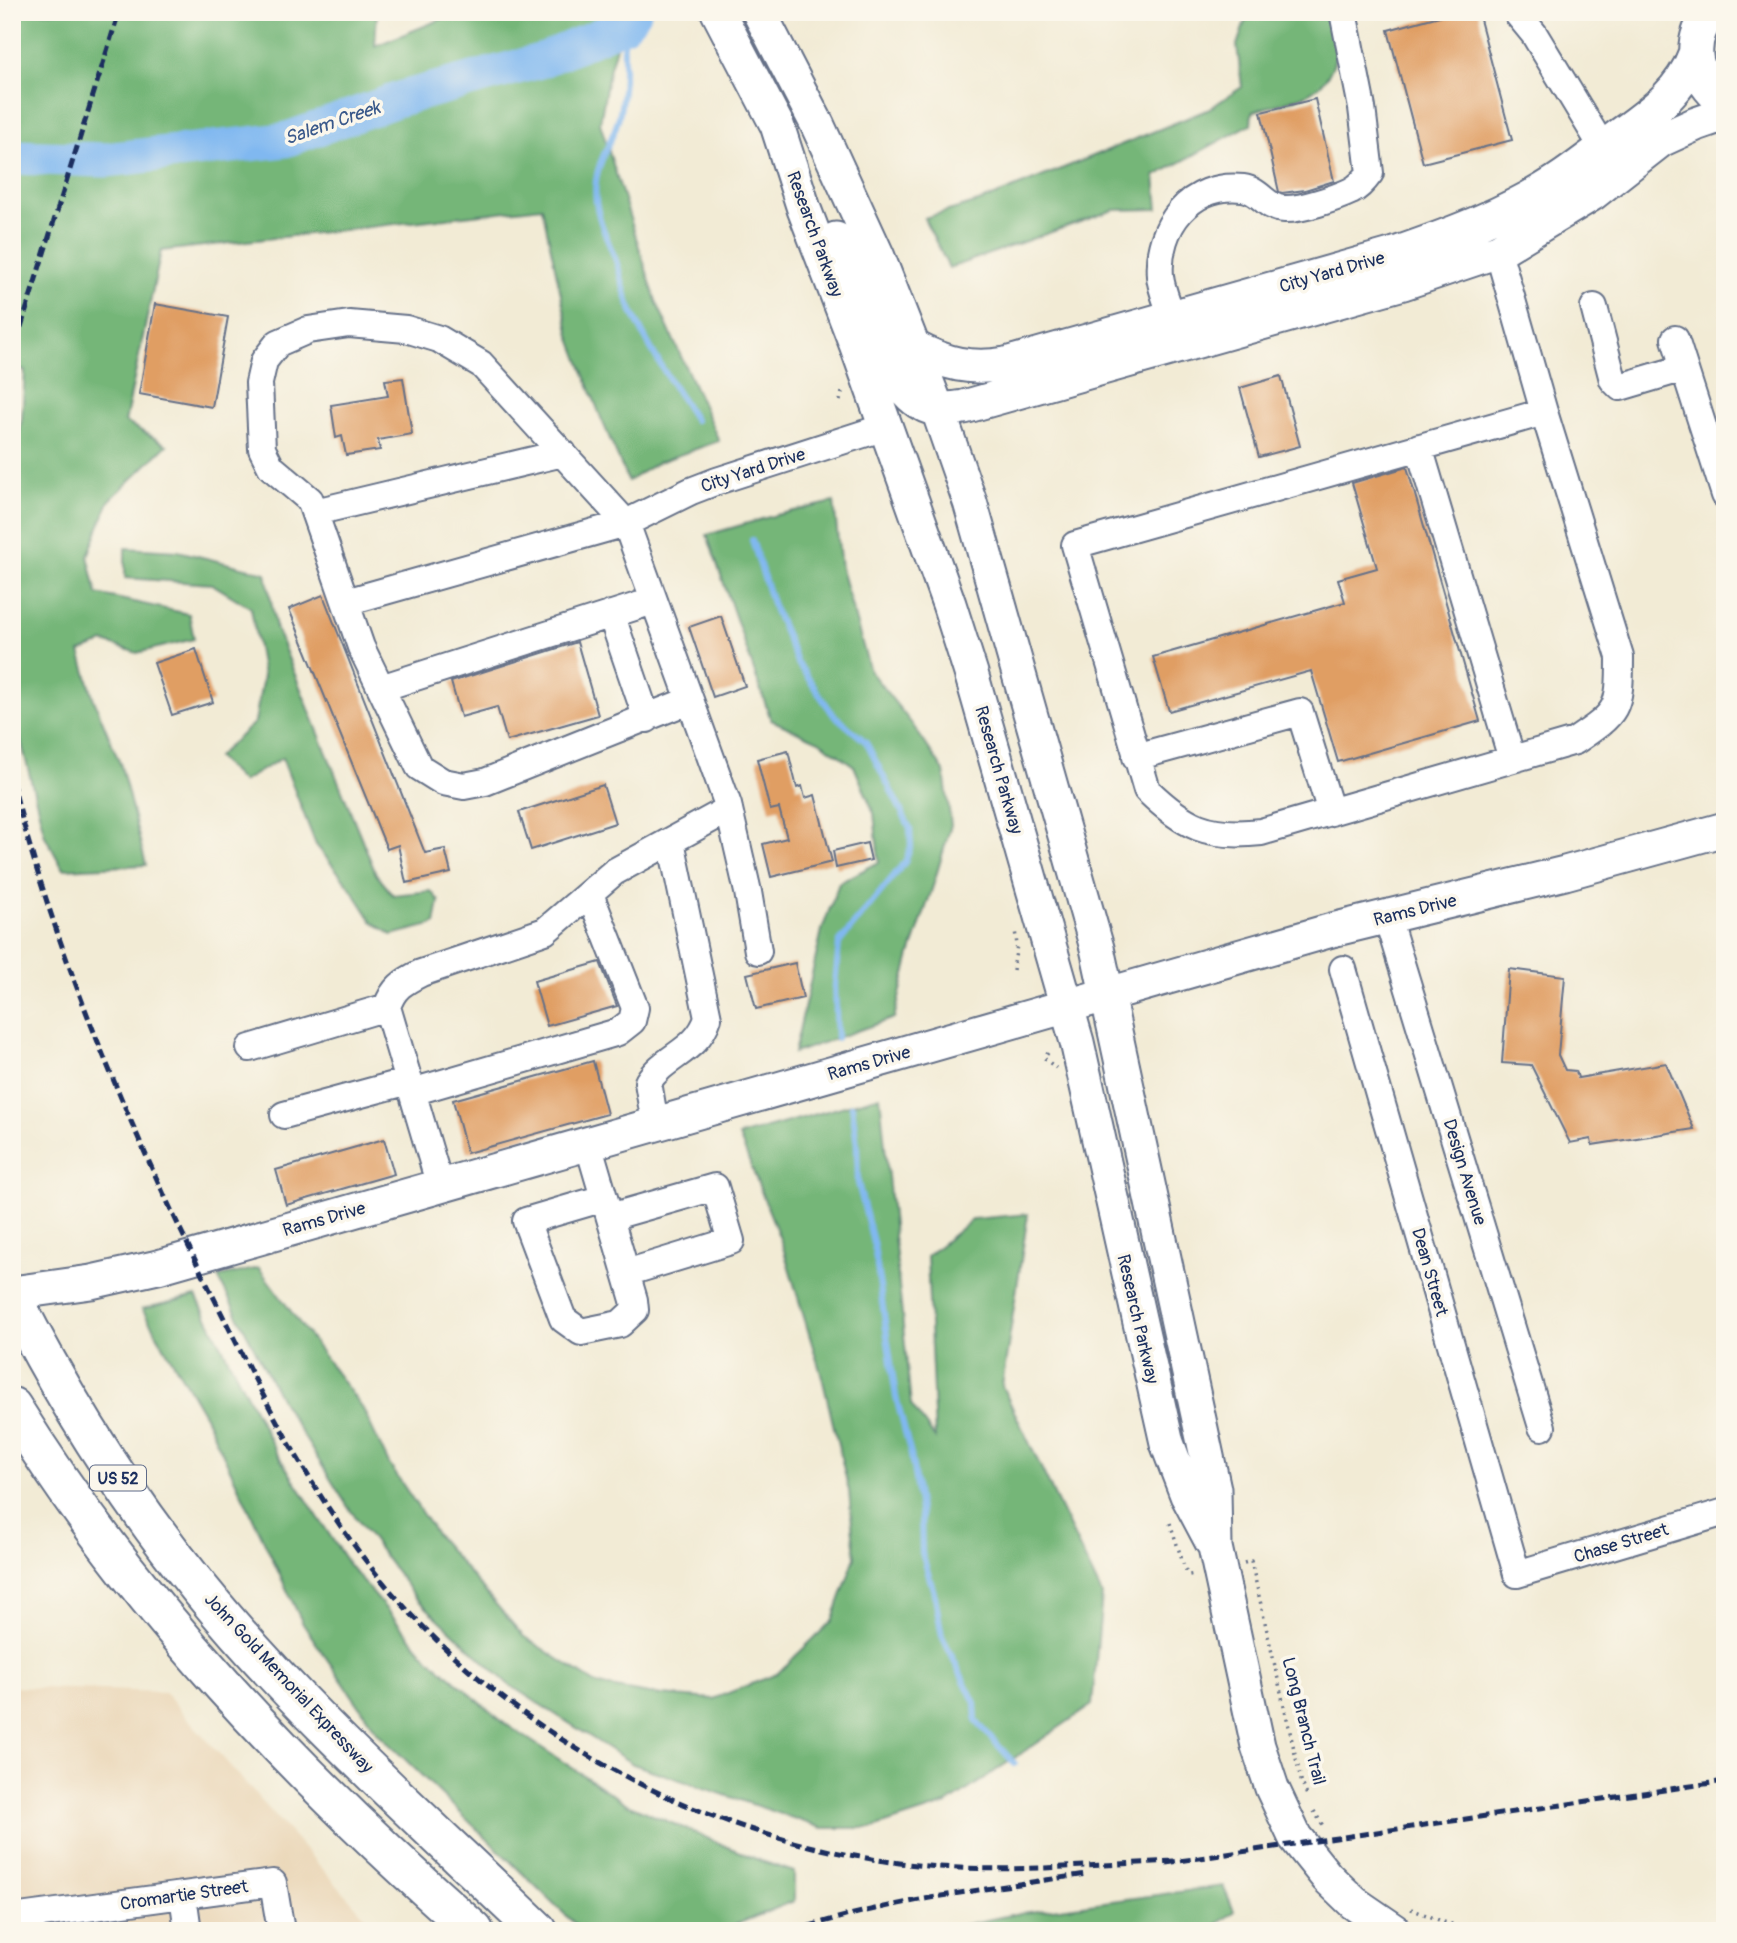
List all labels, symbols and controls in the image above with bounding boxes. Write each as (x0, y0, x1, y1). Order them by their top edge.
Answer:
water label: Salem Creek (281, 95, 385, 150)
street label: Research Parkway (781, 168, 848, 301)
street label: City Yard Drive (1277, 246, 1388, 298)
street label: City Yard Drive (698, 443, 808, 498)
street label: Research Parkway (969, 703, 1028, 837)
street label: Rams Drive (1371, 889, 1459, 932)
street label: Rams Drive (825, 1041, 913, 1086)
street label: Design Avenue (1437, 1116, 1492, 1228)
street label: Rams Drive (280, 1197, 368, 1242)
street label: Dean Street (1406, 1225, 1453, 1320)
street label: Research Parkway (1111, 1252, 1164, 1386)
road number: US 52 (90, 1466, 146, 1490)
street label: Chase Street (1571, 1518, 1672, 1569)
street label: John Gold Memorial Expressway (199, 1588, 378, 1778)
street label: Long Branch Trail (1277, 1655, 1330, 1787)
street label: Cromartie Street (119, 1875, 250, 1916)

